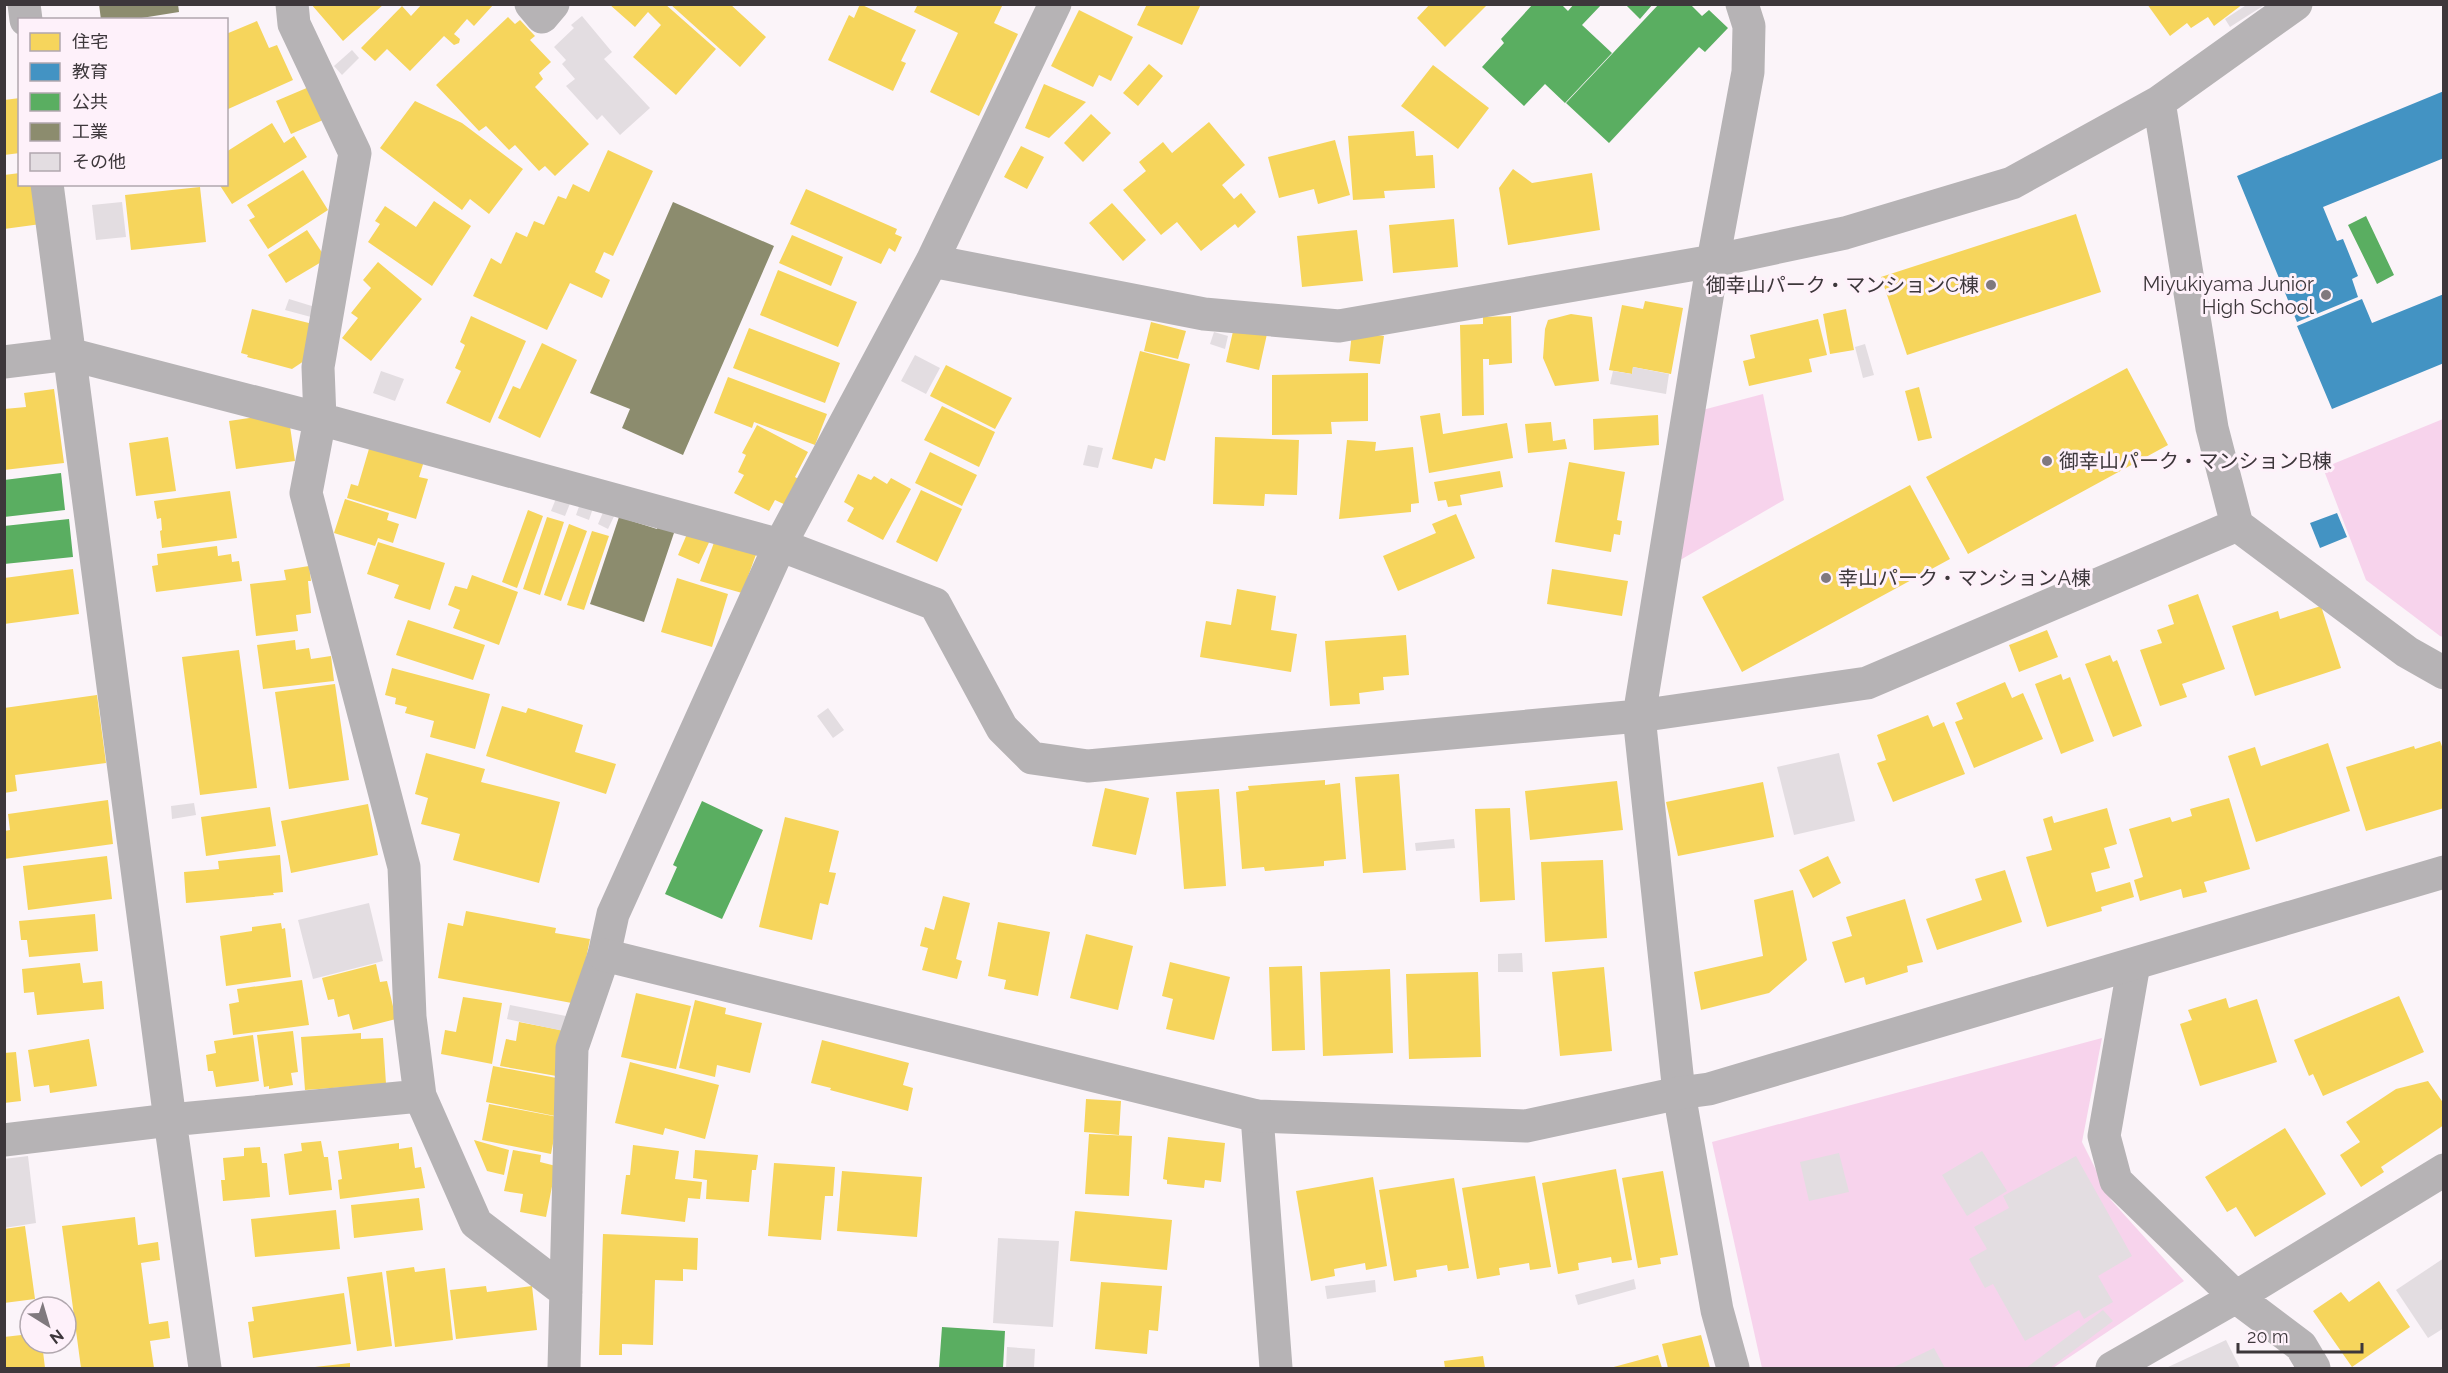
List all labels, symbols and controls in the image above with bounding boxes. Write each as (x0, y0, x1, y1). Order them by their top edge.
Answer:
legend (18, 18, 228, 186)
text: 住宅 (72, 31, 108, 52)
text: 教育 (72, 61, 108, 82)
text: 公共 (72, 91, 108, 112)
text: 工業 (72, 121, 108, 142)
text: その他 (72, 151, 126, 172)
place label: Miyukiyama Junior High School (2143, 272, 2315, 319)
place label: 御幸山パーク・マンションC棟 (1706, 273, 1979, 297)
marker: 御幸山パーク・マンションC棟 (1984, 278, 1998, 292)
marker: Miyukiyama Junior High School (2319, 288, 2333, 302)
place label: 御幸山パーク・マンションB棟 (2059, 449, 2332, 473)
marker: 御幸山パーク・マンションB棟 (2040, 454, 2054, 468)
place label: 幸山パーク・マンションA棟 (1838, 566, 2091, 590)
marker: 幸山パーク・マンションA棟 (1819, 571, 1833, 585)
north arrow (18, 1295, 78, 1355)
scale bar (2238, 1316, 2362, 1354)
text: N (46, 1325, 67, 1348)
text: 20 m (2247, 1326, 2289, 1347)

